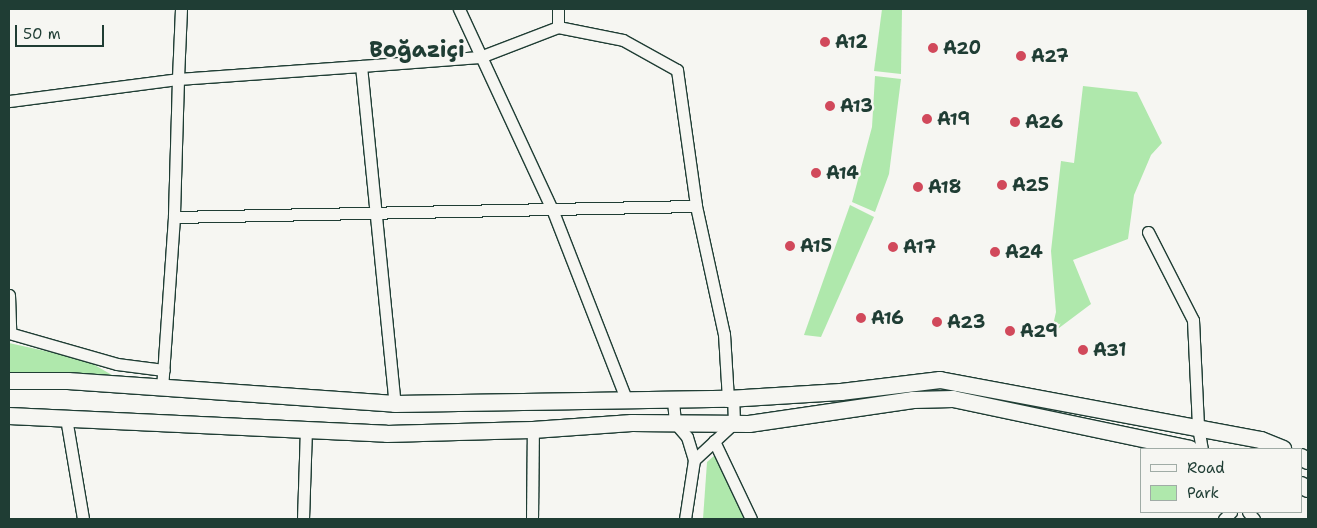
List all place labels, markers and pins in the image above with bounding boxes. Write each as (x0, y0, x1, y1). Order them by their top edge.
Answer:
place label: A12 (835, 31, 868, 53)
marker: A12 (819, 36, 831, 48)
place label: A20 (943, 37, 981, 59)
marker: A20 (927, 42, 939, 54)
place label: A27 (1031, 45, 1069, 67)
marker: A27 (1015, 50, 1027, 62)
place label: A13 (840, 95, 873, 117)
marker: A13 (824, 100, 836, 112)
place label: A19 (937, 108, 970, 130)
place label: A26 (1025, 111, 1063, 133)
marker: A19 (921, 113, 933, 125)
marker: A26 (1009, 116, 1021, 128)
place label: A14 (826, 162, 859, 184)
marker: A14 (810, 167, 822, 179)
place label: A25 (1012, 174, 1049, 196)
place label: A18 (928, 176, 961, 198)
marker: A25 (996, 179, 1008, 191)
marker: A18 (912, 181, 924, 193)
place label: A15 (800, 235, 832, 257)
place label: A17 (903, 236, 936, 258)
marker: A15 (784, 240, 796, 252)
marker: A17 (887, 241, 899, 253)
place label: A24 (1005, 241, 1043, 263)
marker: A24 (989, 246, 1001, 258)
place label: A16 (871, 307, 904, 329)
place label: A23 (947, 311, 985, 333)
marker: A16 (855, 312, 867, 324)
marker: A23 (931, 316, 943, 328)
place label: A29 (1020, 320, 1058, 342)
marker: A29 (1004, 325, 1016, 337)
place label: A31 (1093, 339, 1126, 361)
marker: A31 (1077, 344, 1089, 356)

